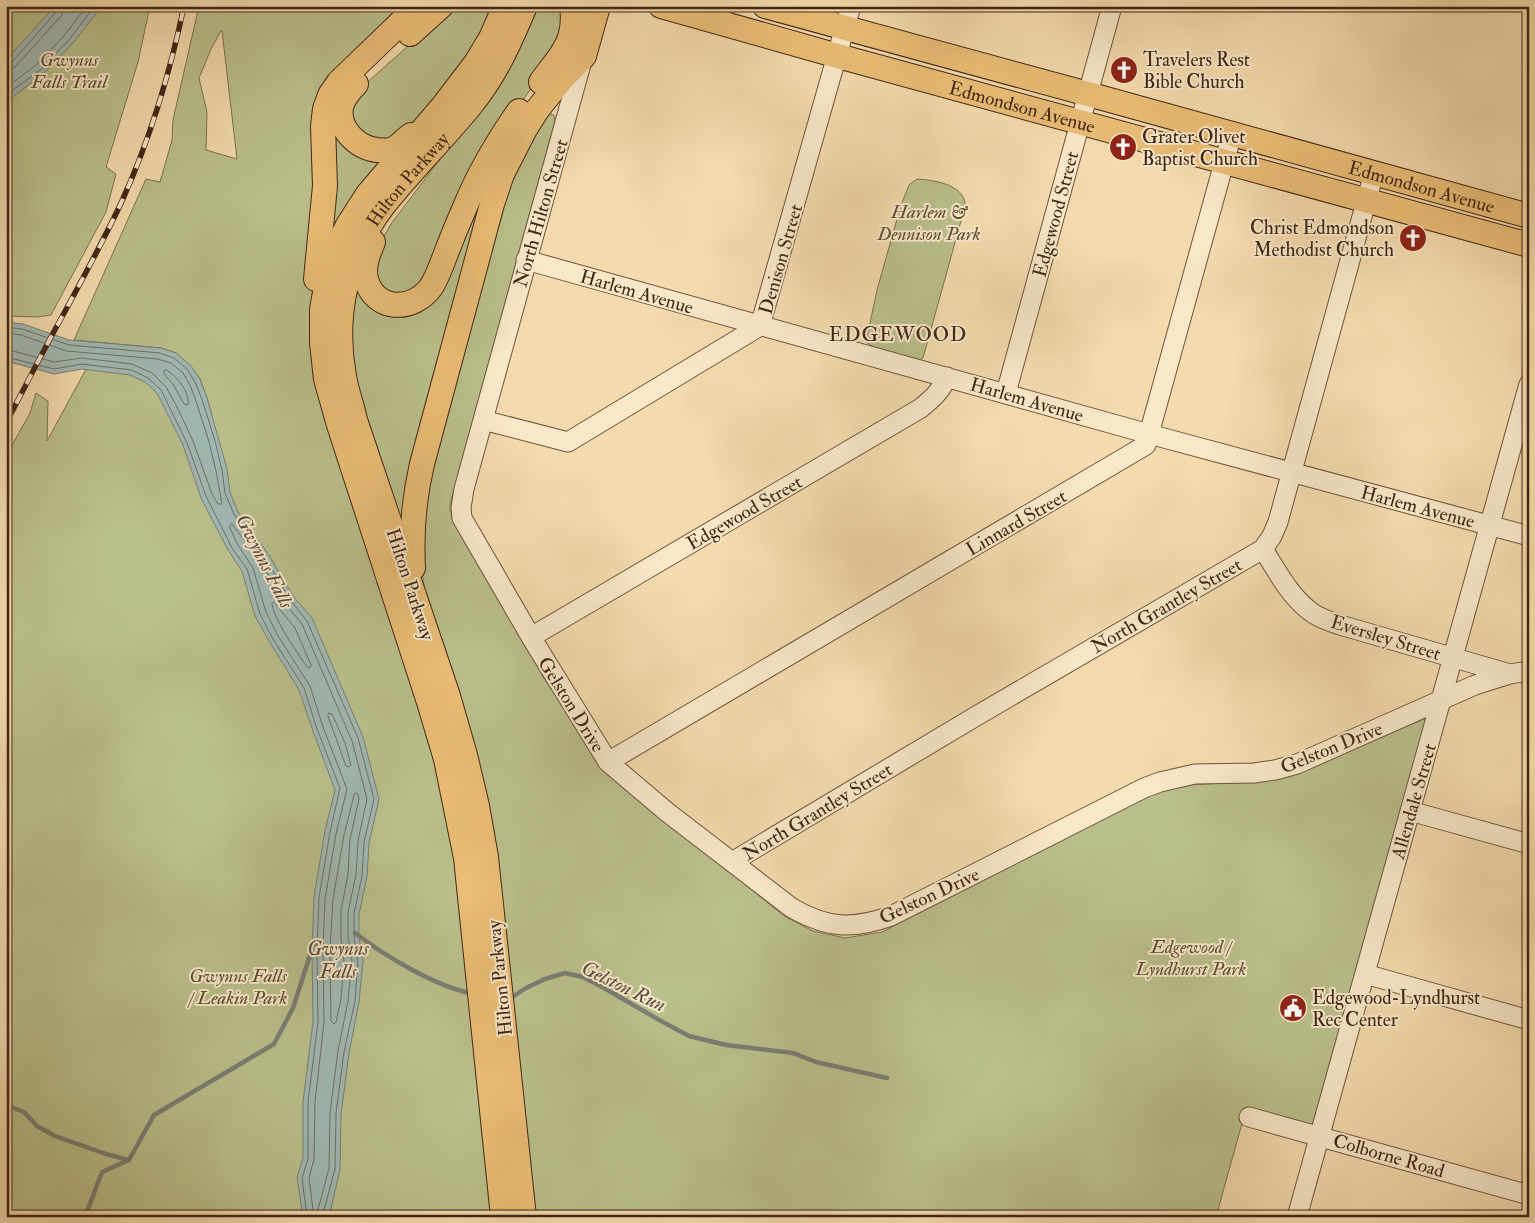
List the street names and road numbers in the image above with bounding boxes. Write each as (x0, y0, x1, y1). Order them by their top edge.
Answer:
street label: Edmondson Avenue (946, 76, 1098, 139)
street label: Hilton Parkway (361, 127, 455, 231)
street label: North Hilton Street (508, 136, 574, 290)
street label: Edgewood Street (1028, 149, 1084, 280)
street label: Edmondson Avenue (1346, 156, 1497, 219)
street label: Denison Street (754, 201, 808, 317)
street label: Harlem Avenue (577, 264, 696, 320)
street label: Harlem Avenue (967, 372, 1086, 428)
street label: Edgewood Street (682, 470, 807, 556)
street label: Harlem Avenue (1358, 480, 1477, 534)
street label: Linnard Street (962, 484, 1071, 561)
street label: Hilton Parkway (381, 525, 440, 644)
street label: North Grantley Street (1087, 553, 1246, 659)
street label: Eversley Street (1328, 610, 1444, 666)
street label: Gelston Drive (532, 652, 610, 757)
street label: Gelston Drive (1277, 717, 1386, 779)
street label: Allendale Street (1386, 741, 1442, 863)
street label: North Grantley Street (738, 758, 897, 866)
street label: Gelston Drive (875, 862, 983, 930)
street label: Hilton Parkway (482, 918, 518, 1037)
street label: Colborne Road (1330, 1129, 1448, 1183)

